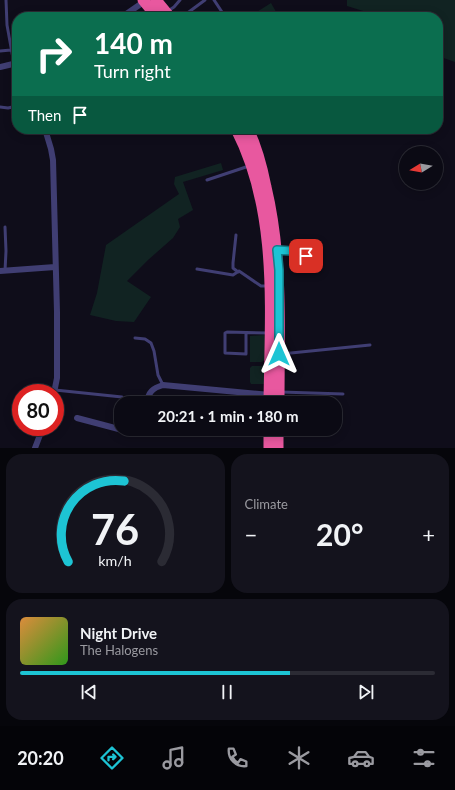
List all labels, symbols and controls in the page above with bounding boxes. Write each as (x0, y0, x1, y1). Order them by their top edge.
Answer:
text: 140 m (94, 26, 173, 60)
icon: right (28, 28, 80, 80)
text: Turn right (94, 60, 171, 82)
icon: arrive (69, 104, 91, 126)
text: Then (28, 106, 61, 124)
north arrow (399, 146, 443, 190)
map controls (399, 146, 443, 190)
pin (289, 239, 323, 273)
icon: arrive (295, 245, 317, 267)
position arrow (258, 333, 300, 375)
speed limit sign: 80 (12, 384, 64, 436)
text: 20:21 · 1 min · 180 m (158, 407, 298, 425)
text: Climate (245, 496, 288, 512)
text: 76 (91, 503, 139, 553)
text: 20° (316, 516, 363, 552)
text: − (245, 521, 257, 548)
text: + (422, 521, 435, 548)
text: km/h (99, 551, 132, 568)
text: Night Drive (80, 624, 157, 642)
text: The Halogens (80, 642, 158, 658)
icon: previous (78, 681, 100, 703)
icon: pause (216, 681, 238, 703)
icon: next (355, 681, 377, 703)
icon: directions (98, 744, 126, 772)
icon: music (160, 744, 188, 772)
icon: phone (223, 744, 251, 772)
icon: climate (285, 744, 313, 772)
icon: car (347, 744, 375, 772)
icon: filters (410, 744, 438, 772)
text: 20:20 (17, 747, 64, 769)

